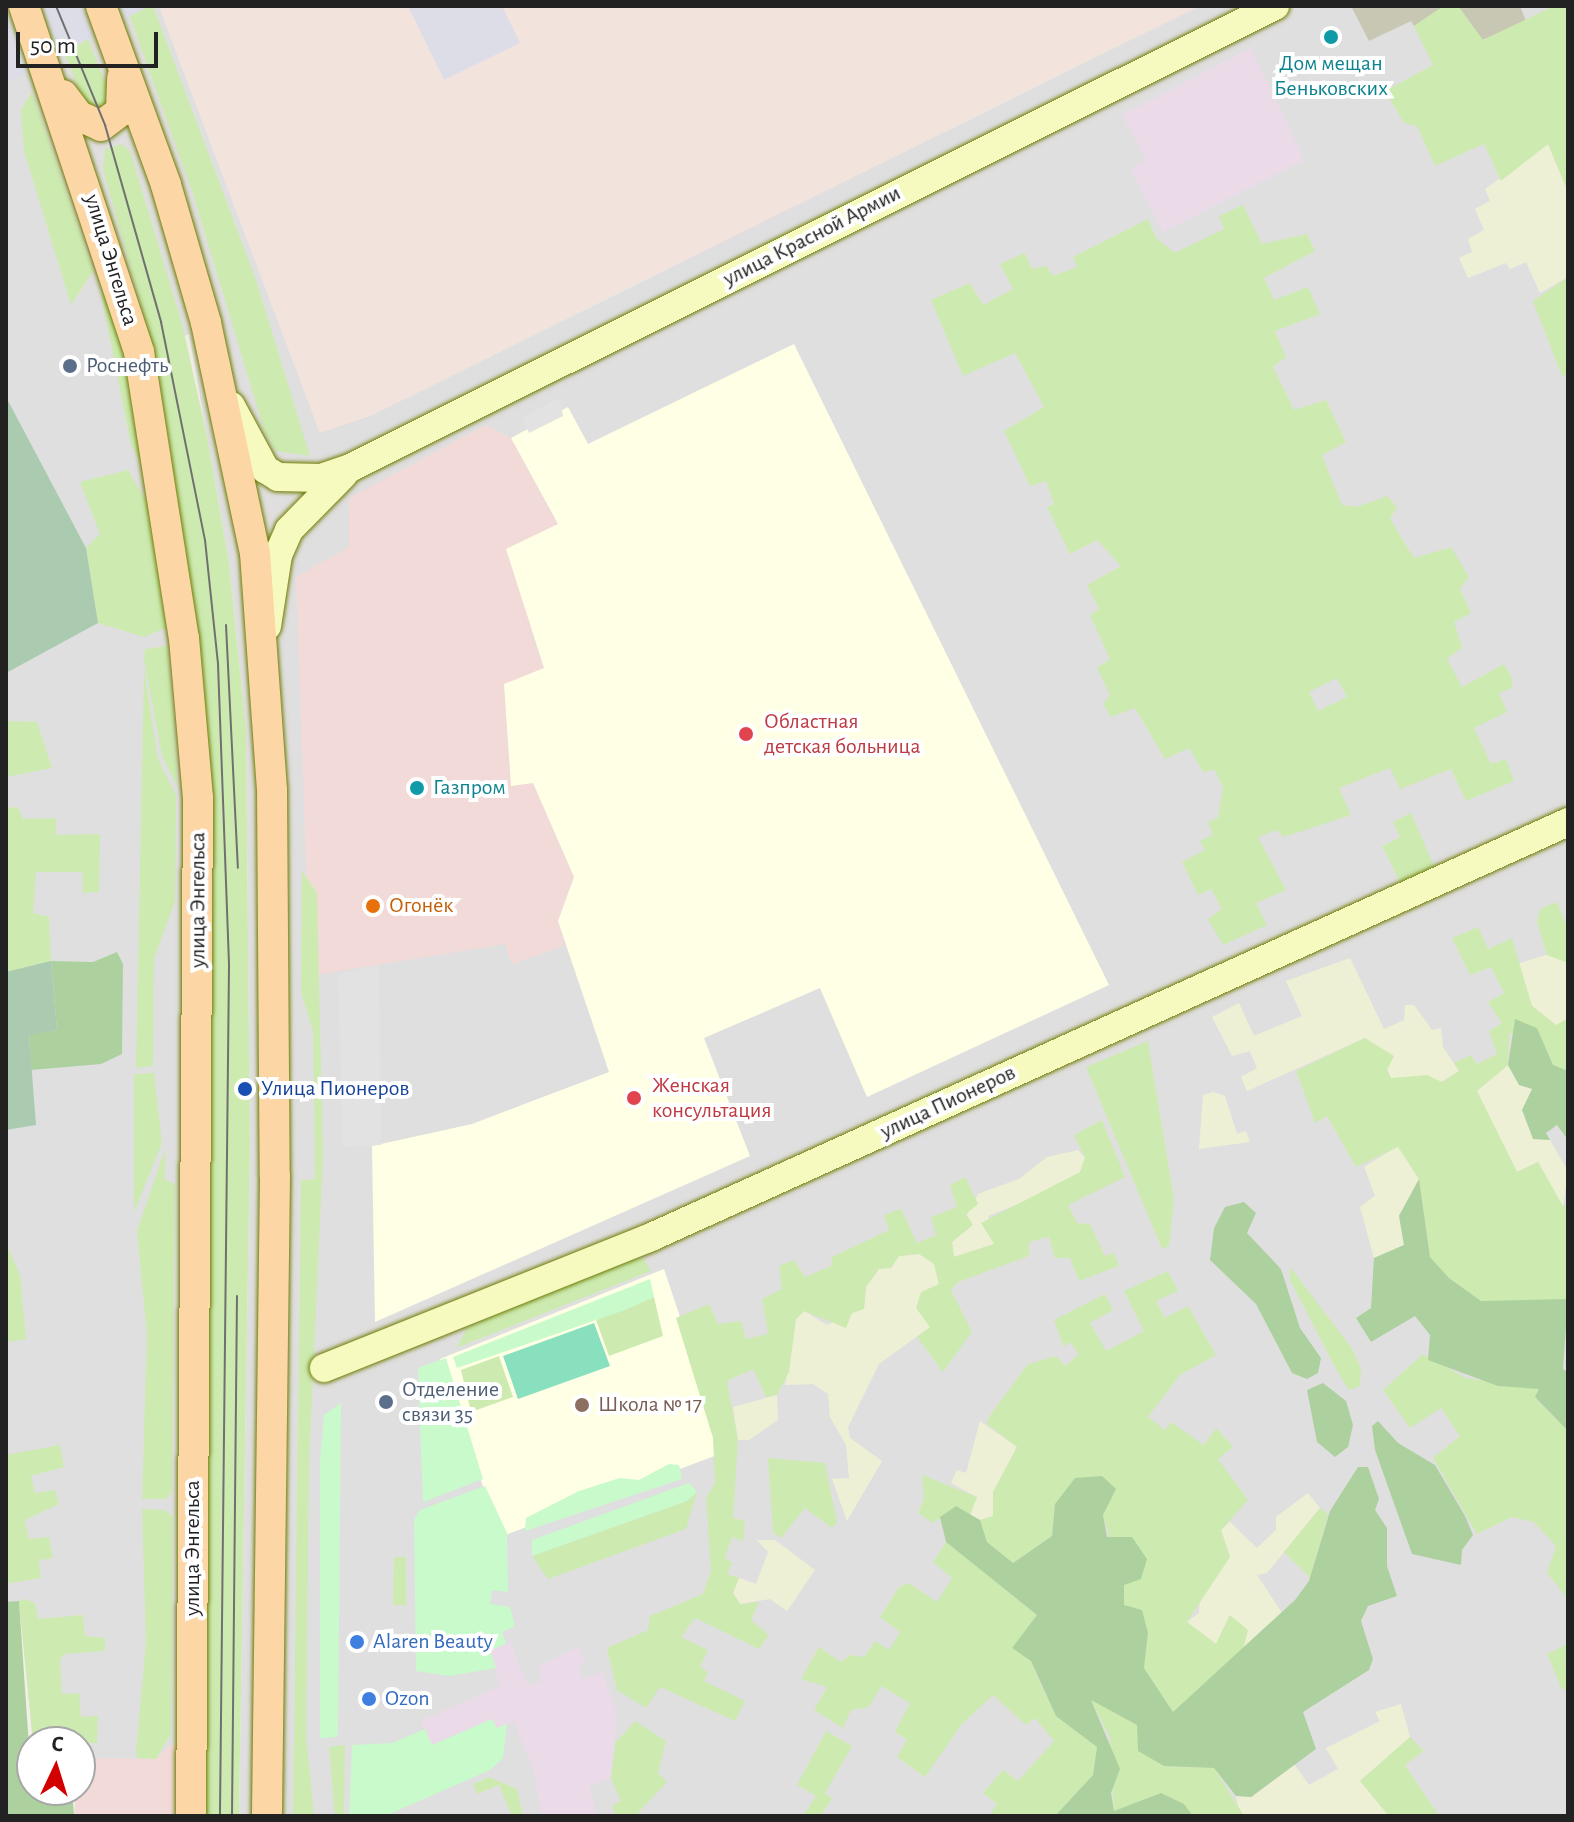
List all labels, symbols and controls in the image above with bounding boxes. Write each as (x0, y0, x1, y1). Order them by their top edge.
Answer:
scale bar (20, 16, 162, 66)
marker: Дом мещан Беньковских (1322, 28, 1340, 46)
text: 50 m (30, 34, 76, 58)
place label: Дом мещан Беньковских (1274, 50, 1388, 102)
street label: улица Красной Армии (719, 180, 905, 292)
street label: улица Энгельса (79, 191, 143, 329)
place label: Роснефть (86, 353, 168, 379)
marker: Роснефть (61, 357, 79, 375)
place label: Областная детская больница (764, 708, 921, 760)
marker: Областная детская больница (735, 723, 757, 745)
place label: Газпром (433, 775, 506, 801)
marker: Газпром (408, 779, 426, 797)
street label: улица Энгельса (185, 832, 211, 968)
place label: Огонёк (389, 893, 453, 919)
marker: Огонёк (364, 897, 382, 915)
street label: улица Пионеров (876, 1059, 1020, 1145)
place label: Женская консультация (652, 1072, 772, 1124)
place label: Улица Пионеров (261, 1076, 409, 1102)
marker: Улица Пионеров (236, 1080, 254, 1098)
marker: Женская консультация (623, 1087, 645, 1109)
place label: Отделение связи 35 (402, 1376, 499, 1428)
place label: Школа № 17 (598, 1392, 702, 1418)
marker: Отделение связи 35 (377, 1393, 395, 1411)
marker: Школа № 17 (573, 1396, 591, 1414)
street label: улица Энгельса (180, 1480, 206, 1616)
place label: Alaren Beauty (373, 1629, 493, 1655)
marker: Alaren Beauty (348, 1633, 366, 1651)
place label: Ozon (385, 1686, 430, 1712)
marker: Ozon (360, 1690, 378, 1708)
north arrow (16, 1726, 96, 1806)
text: С (51, 1733, 64, 1755)

